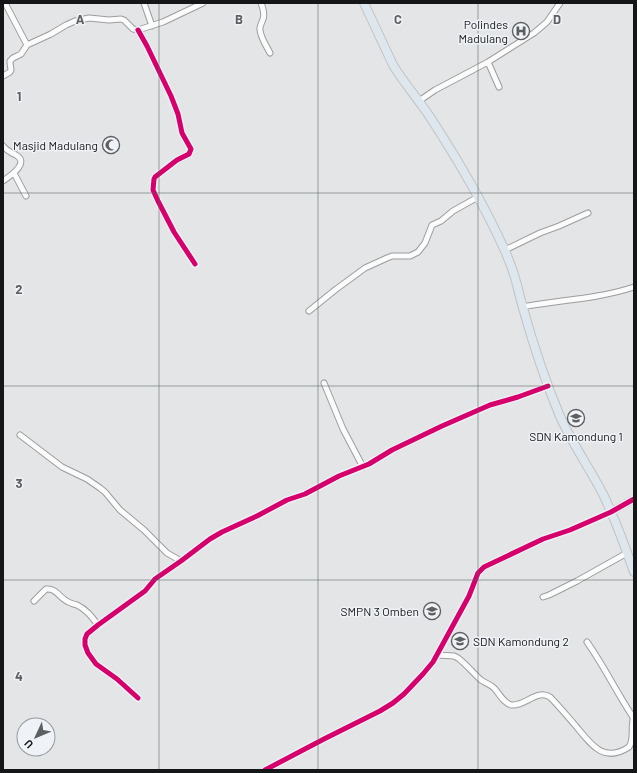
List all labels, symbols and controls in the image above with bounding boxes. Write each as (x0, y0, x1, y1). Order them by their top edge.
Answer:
text: A (76, 11, 85, 27)
text: B (235, 11, 243, 27)
text: C (394, 11, 402, 27)
text: D (553, 11, 561, 27)
place label: Polindes Madulang (459, 17, 508, 45)
hospital icon: Polindes Madulang (511, 21, 531, 41)
text: 1 (17, 88, 21, 104)
mosque icon: Masjid Madulang (101, 135, 121, 155)
place label: Masjid Madulang (13, 138, 98, 152)
text: 2 (15, 281, 23, 297)
school or university icon: SDN Kamondung 1 (566, 408, 586, 428)
place label: SDN Kamondung 1 (529, 429, 623, 443)
text: 3 (15, 475, 23, 491)
school or university icon: SMPN 3 Omben (422, 601, 442, 621)
place label: SMPN 3 Omben (341, 604, 419, 618)
school or university icon: SDN Kamondung 2 (450, 631, 470, 651)
place label: SDN Kamondung 2 (473, 634, 569, 648)
text: 4 (15, 668, 23, 684)
north arrow (16, 717, 56, 757)
text: U (21, 737, 36, 751)

